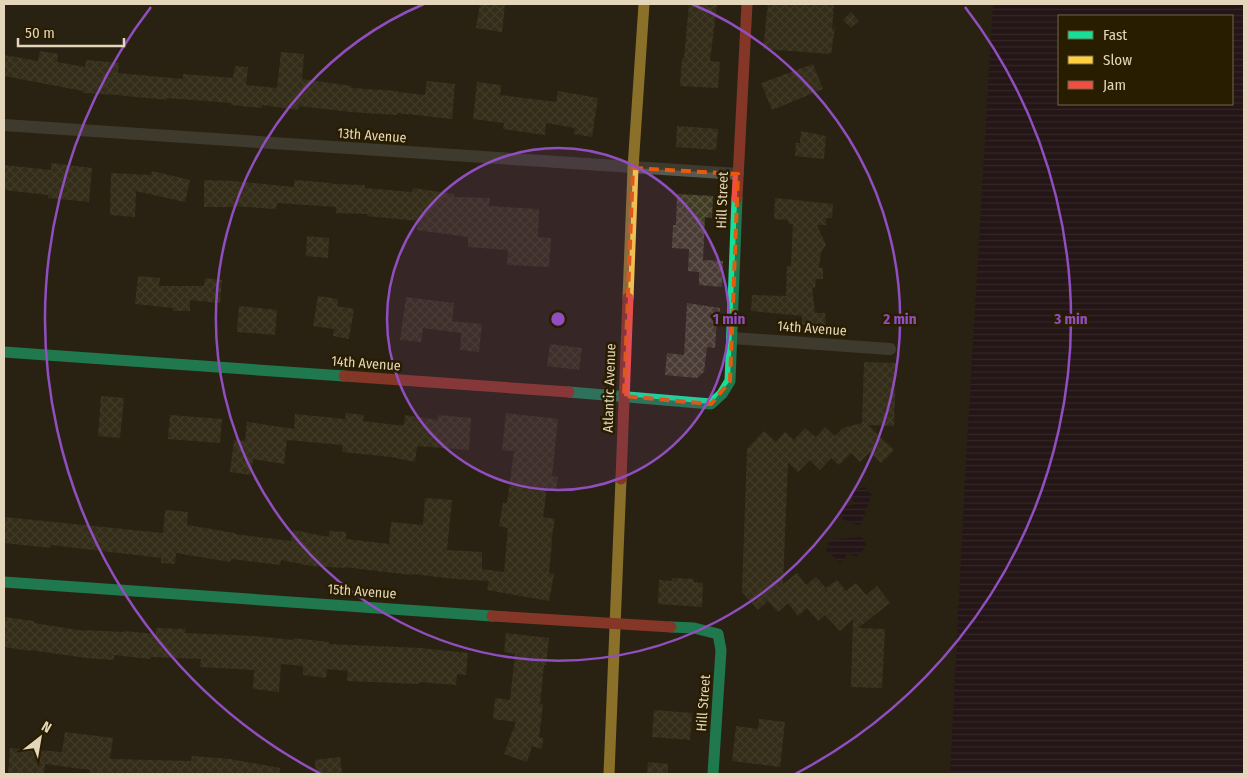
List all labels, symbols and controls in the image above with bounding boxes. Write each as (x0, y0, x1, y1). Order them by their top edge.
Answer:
scale bar (18, 15, 124, 47)
legend (1058, 15, 1233, 105)
text: 50 m (25, 24, 55, 42)
text: Fast (1103, 26, 1127, 44)
text: Slow (1103, 51, 1132, 69)
text: Jam (1103, 76, 1126, 94)
street label: 13th Avenue (337, 125, 407, 146)
street label: Hill Street (713, 171, 732, 229)
centre of rings (549, 310, 567, 328)
text: 1 min (713, 310, 745, 328)
text: 2 min (882, 310, 917, 328)
text: 3 min (1053, 310, 1088, 328)
street label: 14th Avenue (777, 318, 847, 339)
street label: Atlantic Avenue (599, 343, 620, 433)
street label: 14th Avenue (331, 353, 401, 374)
street label: 15th Avenue (327, 581, 397, 602)
street label: Hill Street (693, 674, 714, 732)
north arrow (15, 713, 65, 763)
text: N (38, 718, 54, 737)

